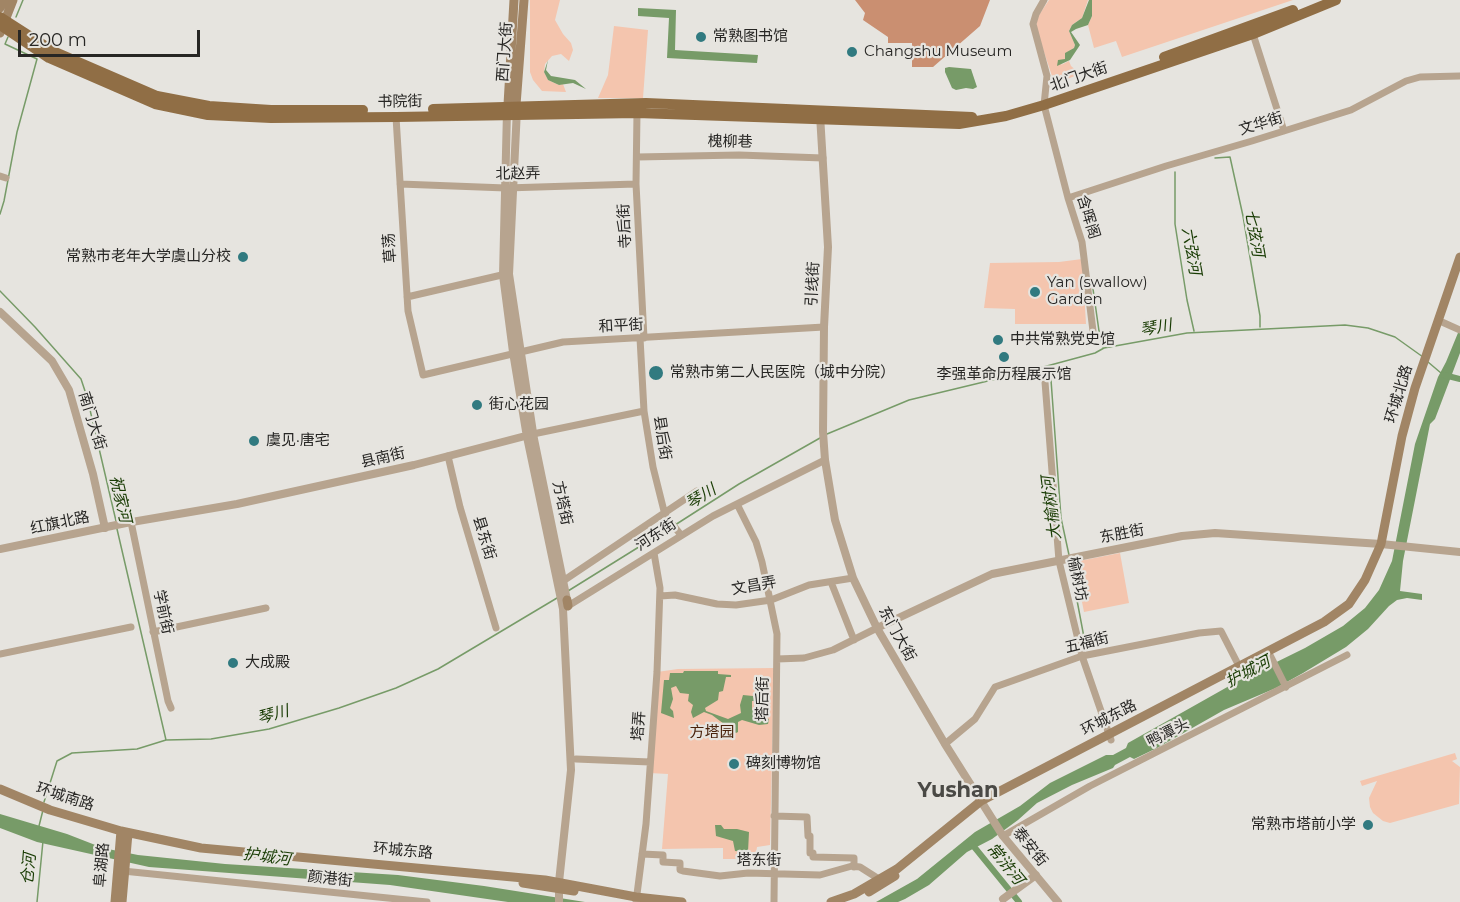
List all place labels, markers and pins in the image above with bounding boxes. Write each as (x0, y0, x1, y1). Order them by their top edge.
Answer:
place label: 常熟图书馆 (713, 28, 788, 46)
marker: 常熟图书馆 (694, 30, 708, 44)
place label: Changshu Museum (864, 43, 1012, 61)
marker: Changshu Museum (845, 45, 859, 59)
place label: 常熟市老年大学虞山分校 (66, 248, 231, 266)
marker: 常熟市老年大学虞山分校 (236, 250, 250, 264)
place label: Yan (swallow) Garden (1047, 274, 1148, 309)
marker: Yan (swallow) Garden (1028, 285, 1042, 299)
place label: 中共常熟党史馆 (1010, 331, 1115, 349)
marker: 中共常熟党史馆 (991, 333, 1005, 347)
marker: 李强革命历程展示馆 (997, 350, 1011, 364)
marker: 常熟市第二人民医院（城中分院） (647, 364, 665, 382)
place label: 常熟市第二人民医院（城中分院） (670, 364, 895, 382)
place label: 李强革命历程展示馆 (937, 366, 1071, 384)
place label: 街心花园 (489, 396, 549, 414)
marker: 街心花园 (470, 398, 484, 412)
place label: 虞见·唐宅 (266, 432, 330, 450)
marker: 虞见·唐宅 (247, 434, 261, 448)
place label: 大成殿 (245, 654, 290, 672)
marker: 大成殿 (226, 656, 240, 670)
place label: 碑刻博物馆 (746, 755, 821, 773)
marker: 碑刻博物馆 (727, 757, 741, 771)
place label: 常熟市塔前小学 (1251, 816, 1356, 834)
marker: 常熟市塔前小学 (1361, 818, 1375, 832)

